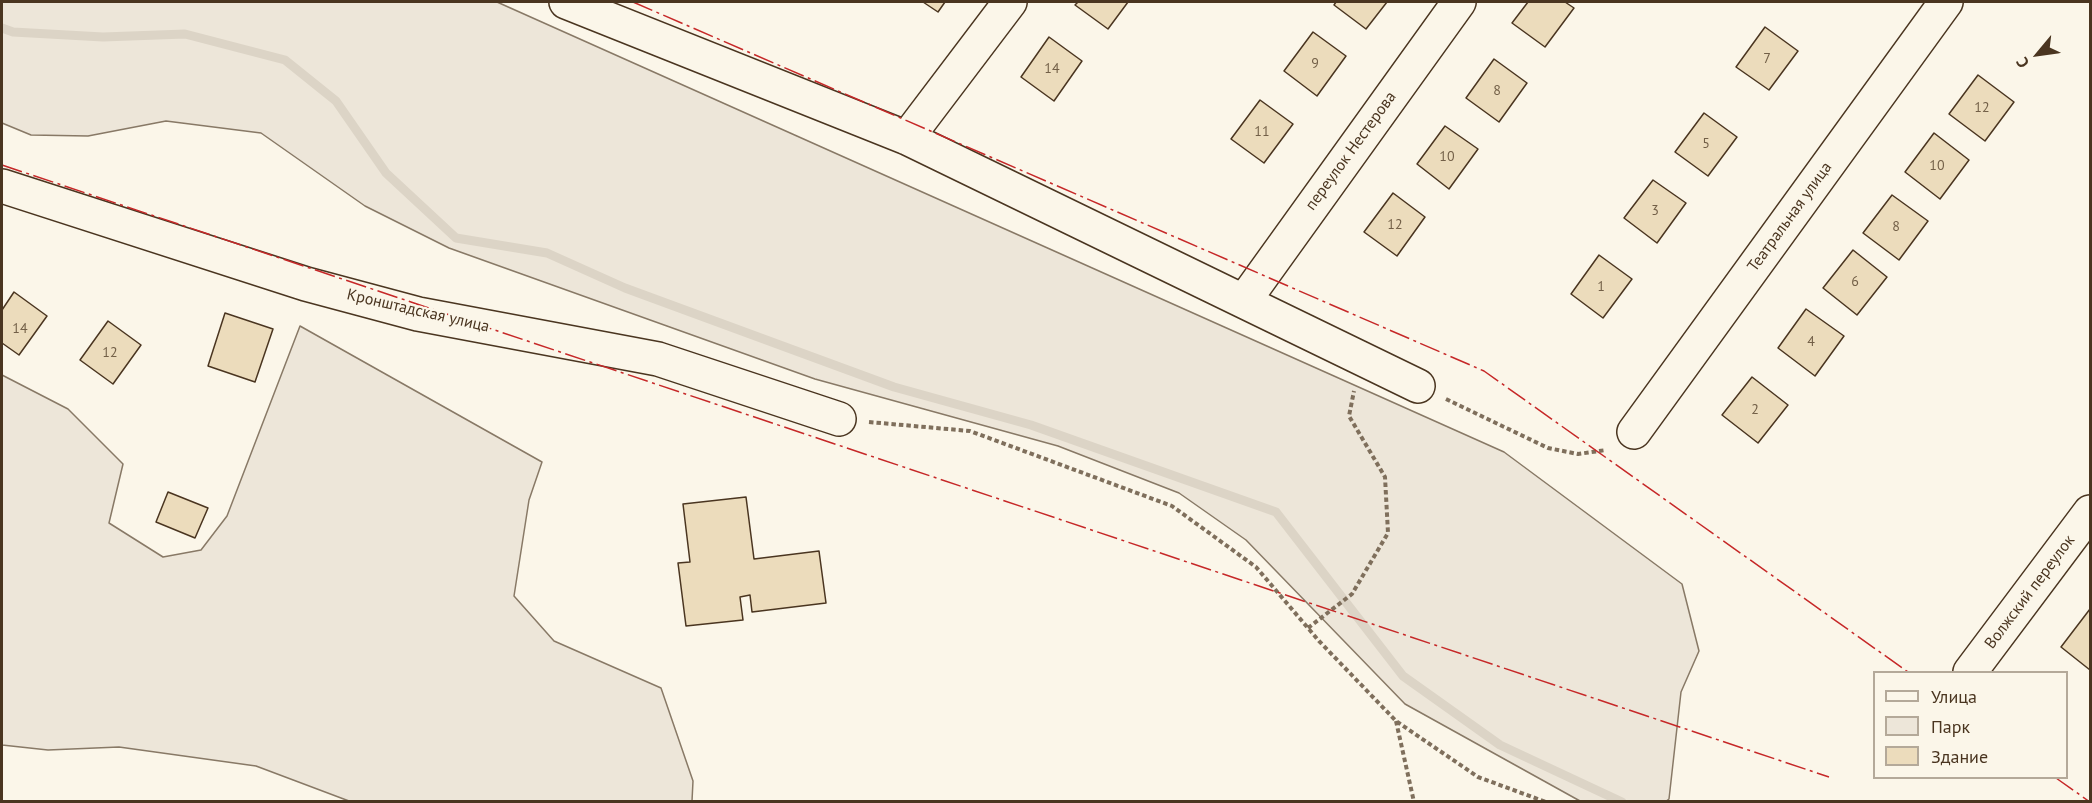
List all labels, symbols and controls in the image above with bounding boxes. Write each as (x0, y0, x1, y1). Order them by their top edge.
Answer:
north arrow (2008, 24, 2068, 84)
house number: 7 (1763, 51, 1771, 67)
text: С (2011, 54, 2033, 71)
house number: 9 (1311, 56, 1319, 72)
house number: 14 (1044, 61, 1060, 77)
house number: 8 (1493, 83, 1501, 99)
street label: переулок Нестерова (1301, 88, 1401, 214)
house number: 12 (1974, 100, 1990, 116)
house number: 11 (1254, 124, 1270, 140)
house number: 5 (1702, 136, 1710, 152)
house number: 10 (1439, 149, 1455, 165)
house number: 10 (1929, 158, 1945, 174)
street label: Театральная улица (1744, 159, 1836, 275)
house number: 3 (1651, 203, 1659, 219)
house number: 12 (1387, 217, 1403, 233)
house number: 8 (1892, 219, 1900, 235)
house number: 6 (1851, 274, 1859, 290)
house number: 1 (1597, 279, 1605, 295)
street label: Кронштадская улица (345, 285, 491, 337)
house number: 14 (12, 321, 28, 337)
house number: 4 (1807, 334, 1815, 350)
house number: 12 (102, 345, 118, 361)
house number: 2 (1751, 402, 1759, 418)
street label: Волжский переулок (1981, 531, 2079, 653)
legend (1873, 671, 2068, 779)
text: Улица (1931, 685, 1977, 708)
text: Парк (1931, 715, 1970, 738)
text: Здание (1931, 745, 1988, 768)

